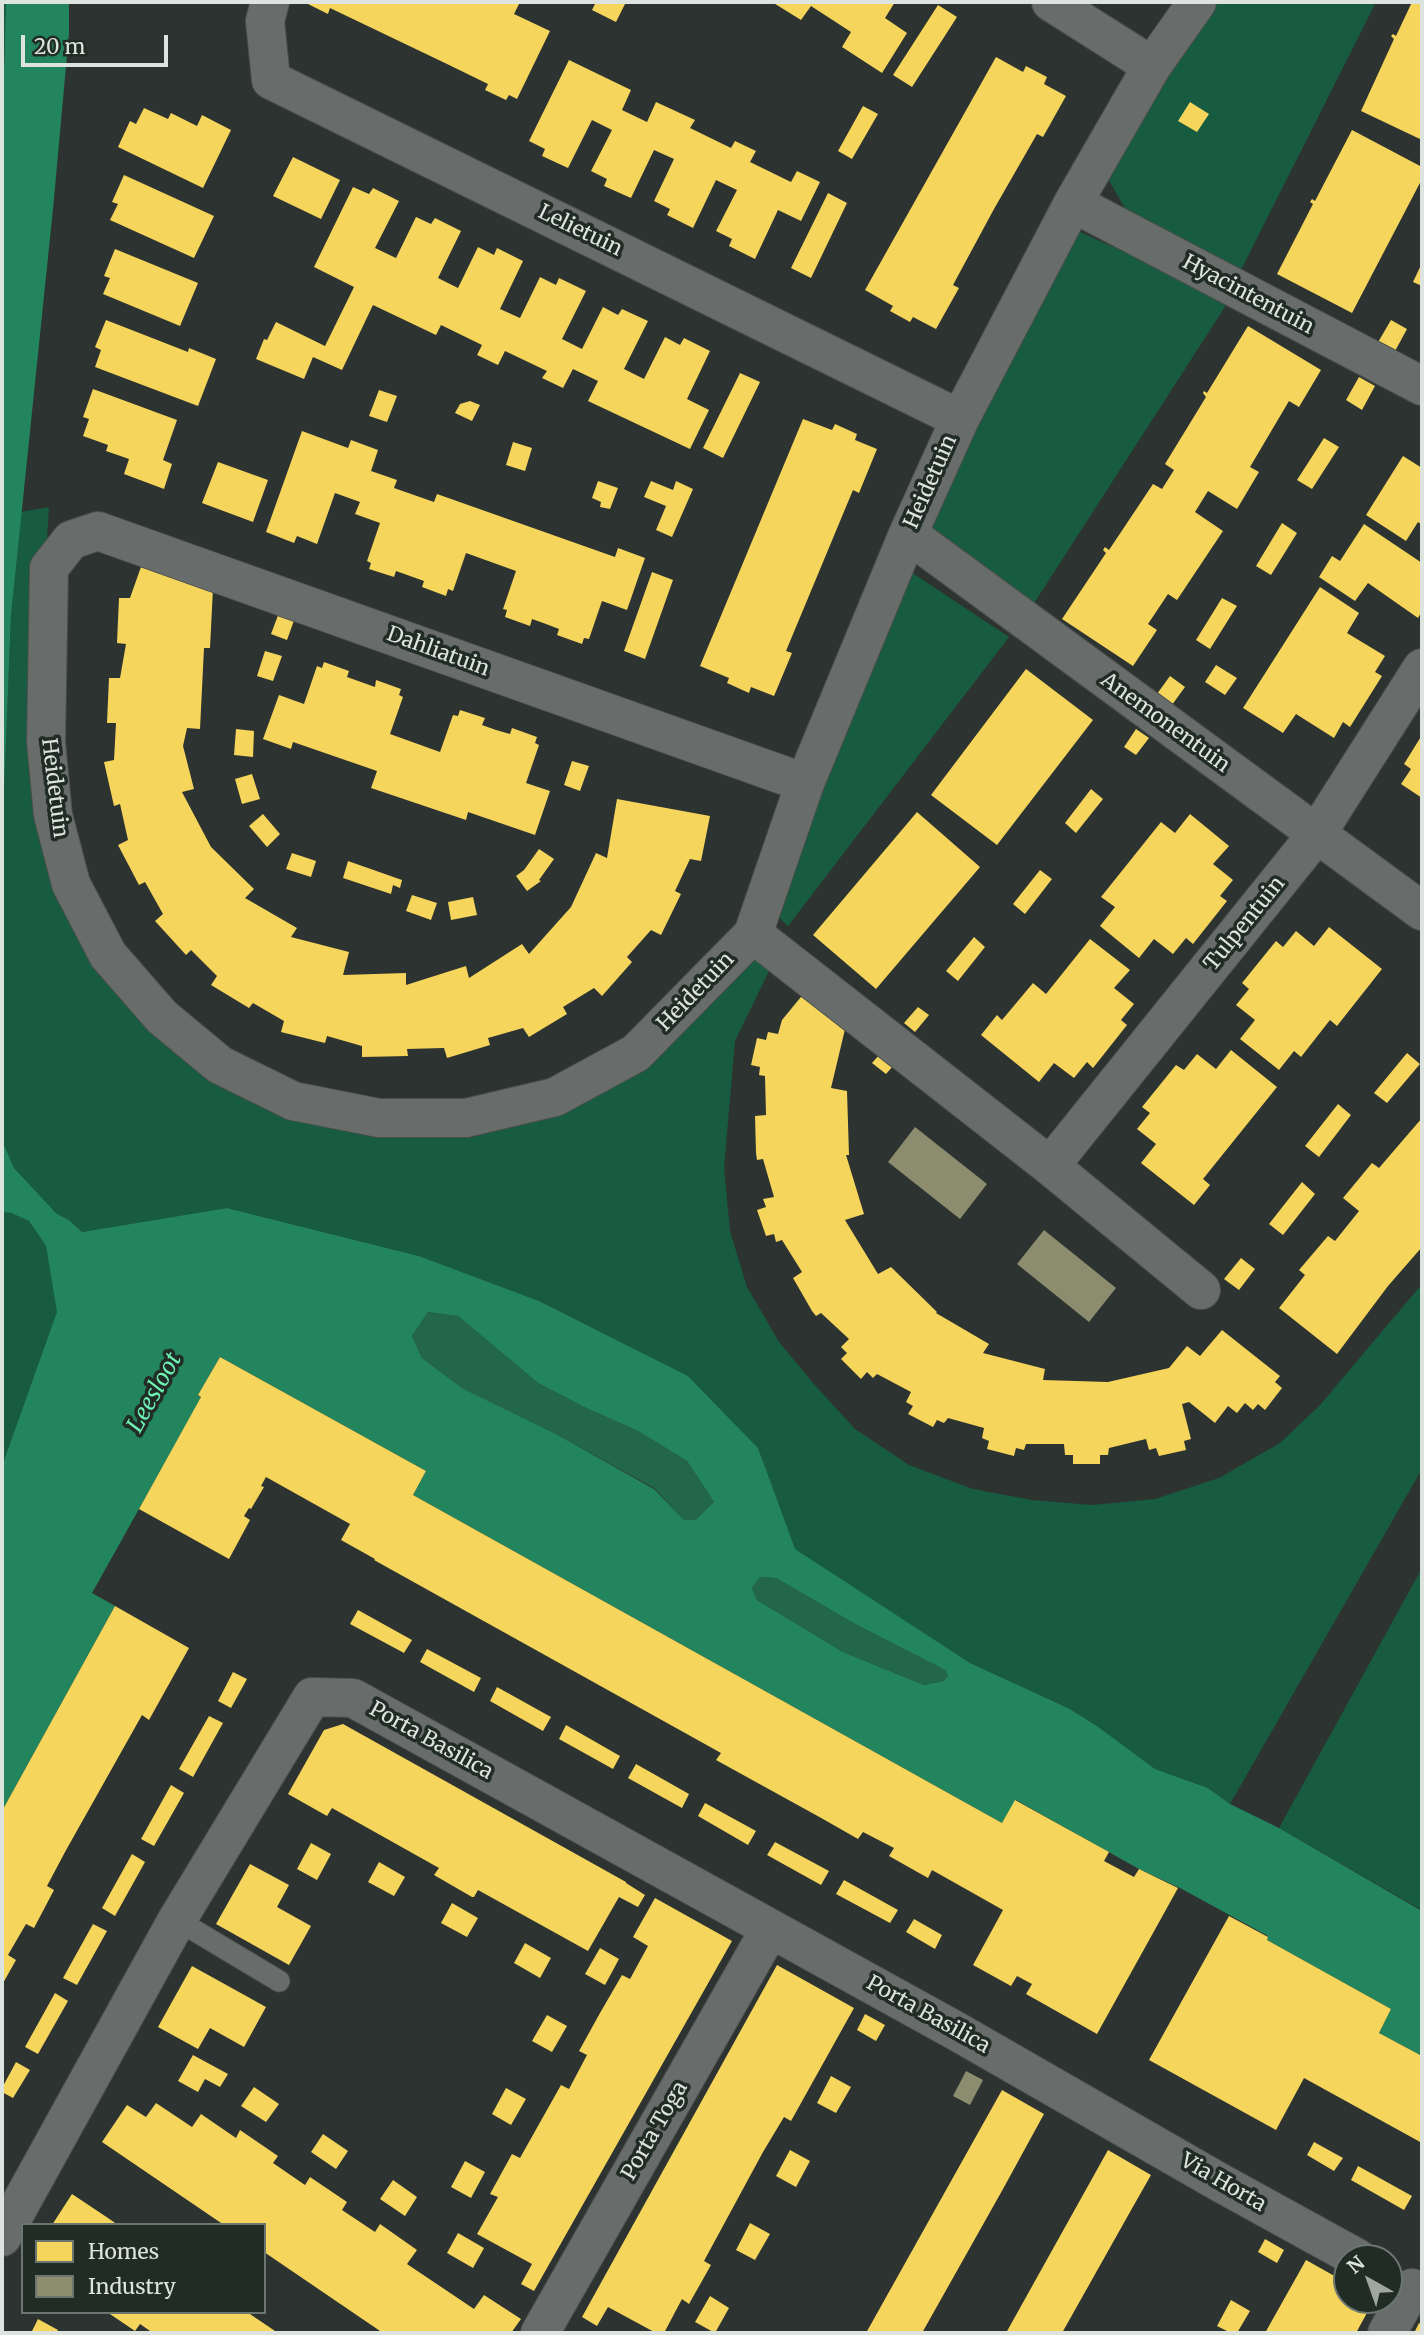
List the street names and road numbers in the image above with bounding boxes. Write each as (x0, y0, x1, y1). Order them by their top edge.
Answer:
street label: Lelietuin (534, 200, 626, 262)
street label: Hyacintentuin (1178, 250, 1318, 340)
street label: Heidetuin (899, 431, 963, 533)
street label: Dahliatuin (383, 622, 493, 682)
street label: Anemonentuin (1096, 668, 1234, 778)
street label: Heidetuin (35, 737, 73, 839)
street label: Tulpentuin (1199, 872, 1291, 976)
street label: Heidetuin (652, 947, 740, 1037)
street label: Porta Basilica (365, 1697, 497, 1785)
street label: Porta Basilica (862, 1971, 994, 2059)
street label: Porta Toga (617, 2077, 693, 2185)
street label: Via Horta (1176, 2148, 1270, 2218)

